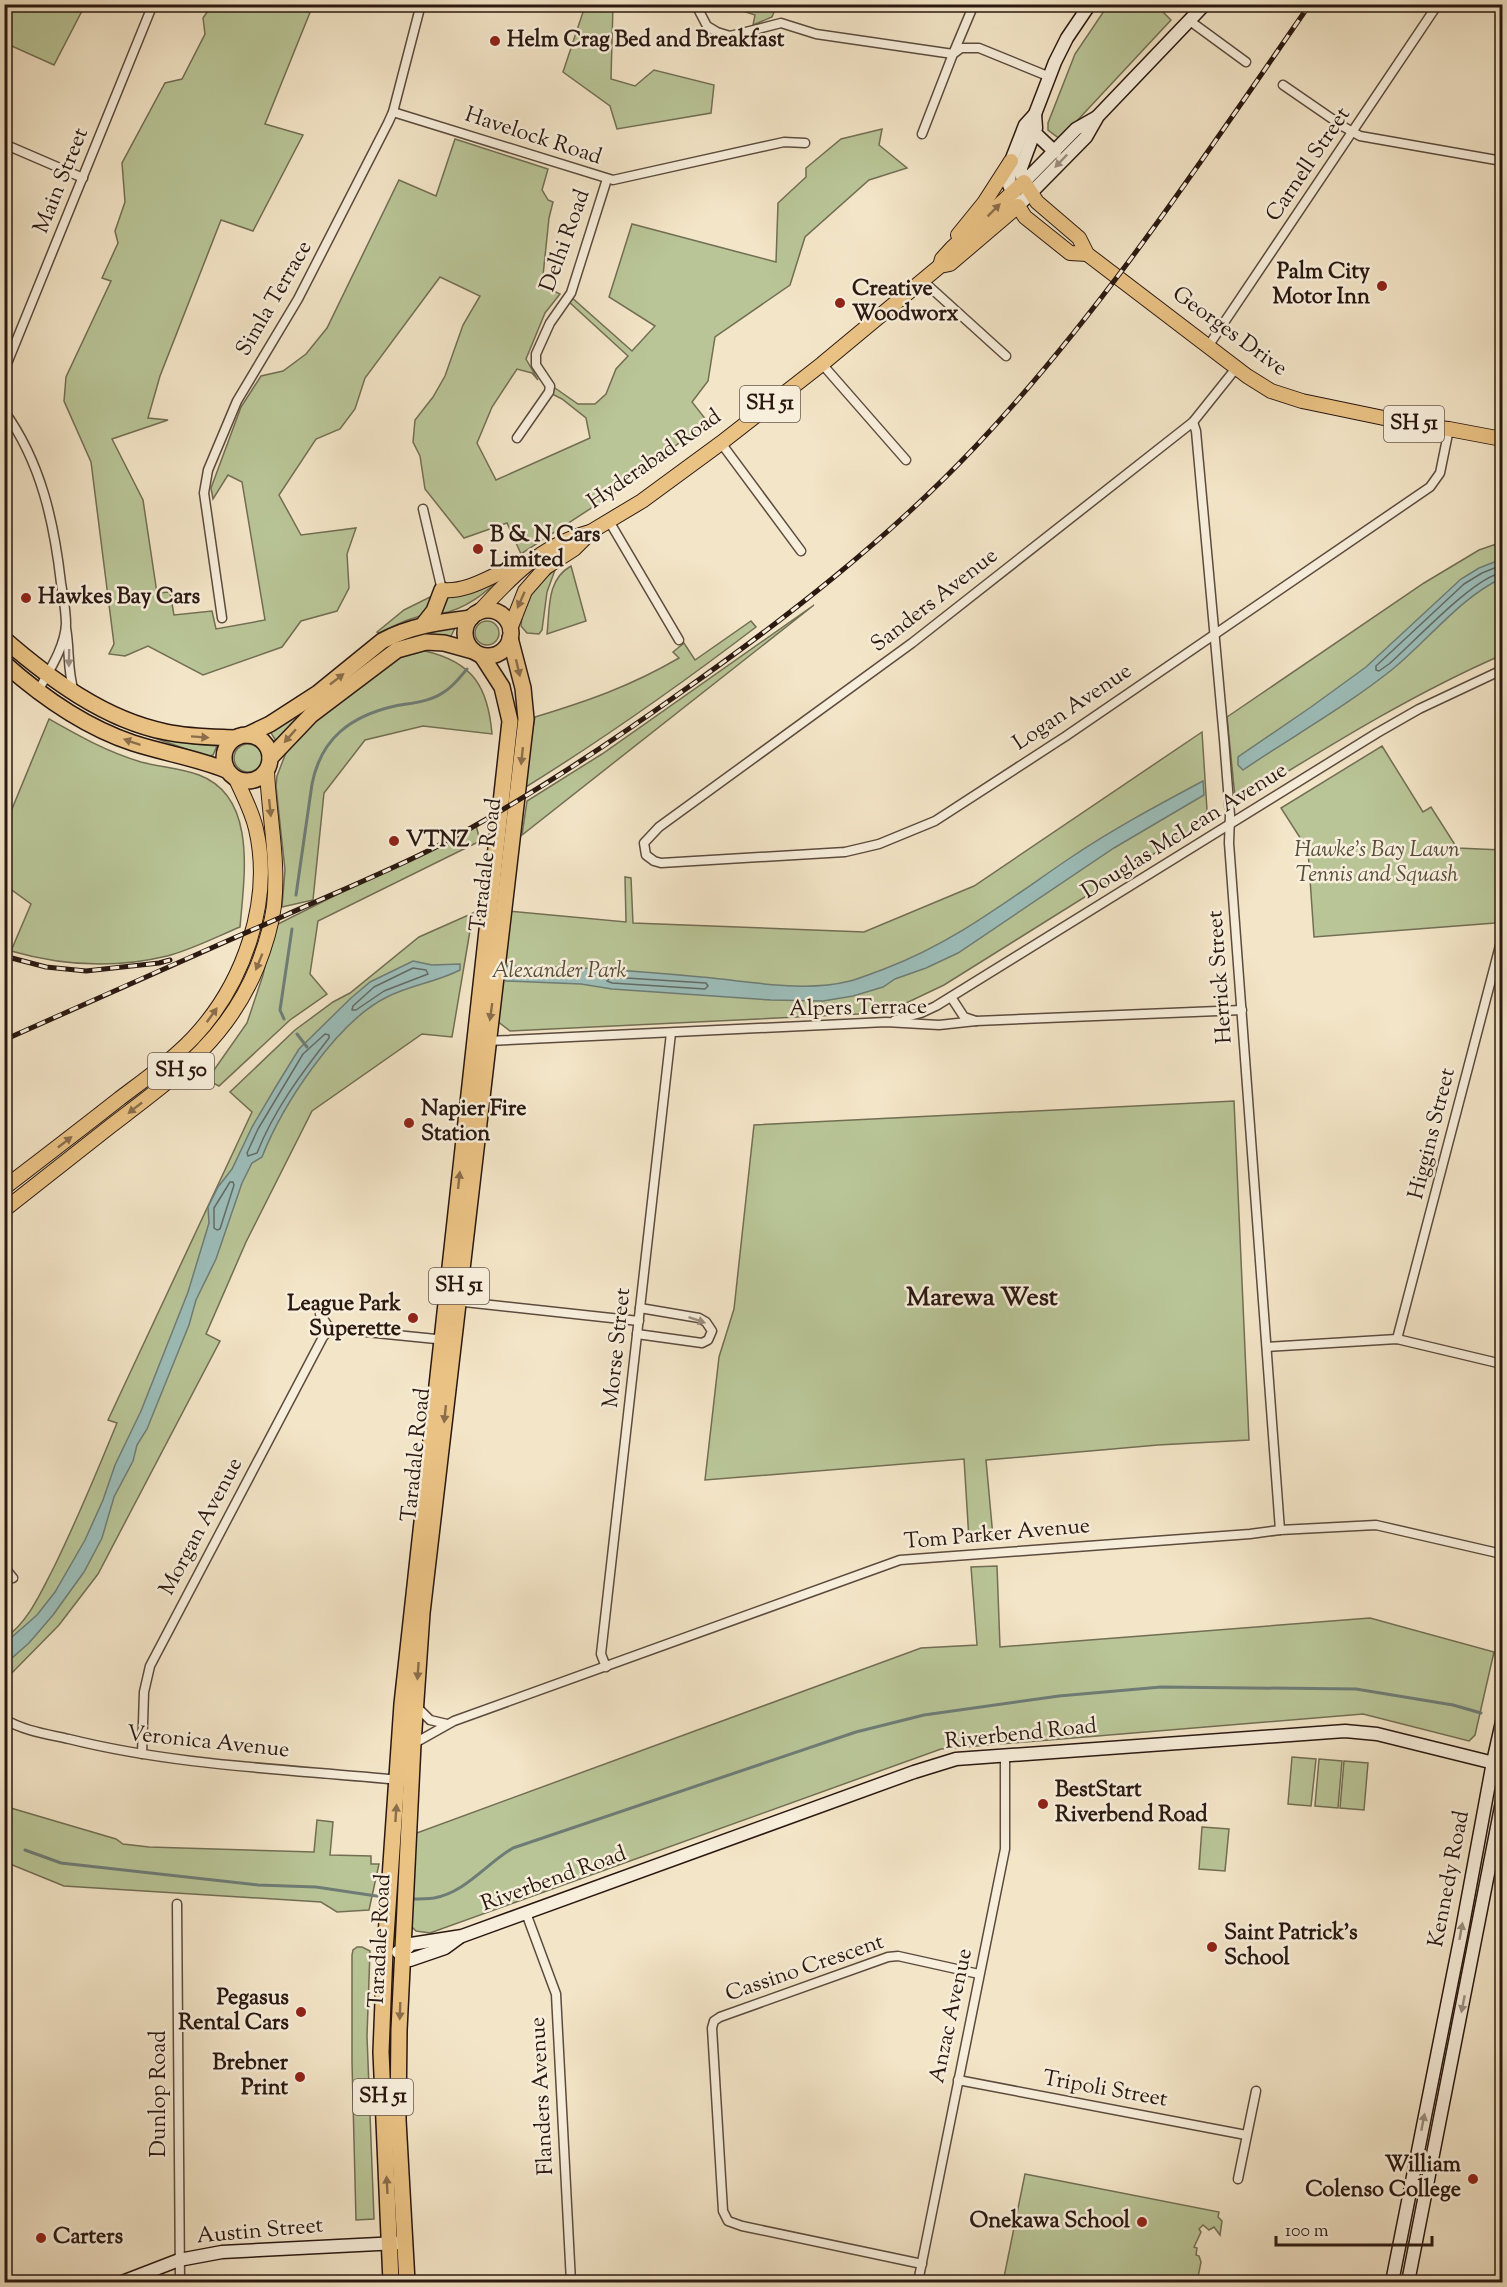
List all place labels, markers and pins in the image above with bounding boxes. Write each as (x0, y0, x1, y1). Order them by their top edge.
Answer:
place label: Helm Crag Bed and Breakfast (507, 25, 785, 57)
marker: Helm Crag Bed and Breakfast (488, 34, 502, 48)
place label: Palm City Motor Inn (1272, 257, 1370, 314)
place label: Creative Woodworx (852, 274, 959, 331)
marker: Palm City Motor Inn (1375, 279, 1389, 293)
marker: Creative Woodworx (833, 296, 847, 310)
place label: B & N Cars Limited (490, 520, 601, 577)
marker: B & N Cars Limited (471, 542, 485, 556)
place label: Hawkes Bay Cars (38, 582, 201, 614)
marker: Hawkes Bay Cars (19, 591, 33, 605)
place label: VTNZ (406, 825, 470, 857)
marker: VTNZ (387, 834, 401, 848)
place label: Napier Fire Station (421, 1094, 526, 1151)
marker: Napier Fire Station (402, 1116, 416, 1130)
place label: League Park Superette (287, 1289, 401, 1346)
marker: League Park Superette (406, 1311, 420, 1325)
place label: BestStart Riverbend Road (1055, 1775, 1208, 1832)
marker: BestStart Riverbend Road (1036, 1797, 1050, 1811)
place label: Saint Patrick's School (1224, 1918, 1358, 1975)
marker: Saint Patrick's School (1205, 1940, 1219, 1954)
place label: Pegasus Rental Cars (178, 1983, 289, 2040)
marker: Pegasus Rental Cars (294, 2005, 308, 2019)
place label: Brebner Print (213, 2048, 289, 2105)
marker: Brebner Print (293, 2070, 307, 2084)
place label: William Colenso College (1305, 2150, 1462, 2207)
marker: William Colenso College (1466, 2172, 1480, 2186)
place label: Onekawa School (969, 2206, 1131, 2238)
marker: Onekawa School (1135, 2215, 1149, 2229)
place label: Carters (53, 2222, 124, 2254)
marker: Carters (34, 2231, 48, 2245)

